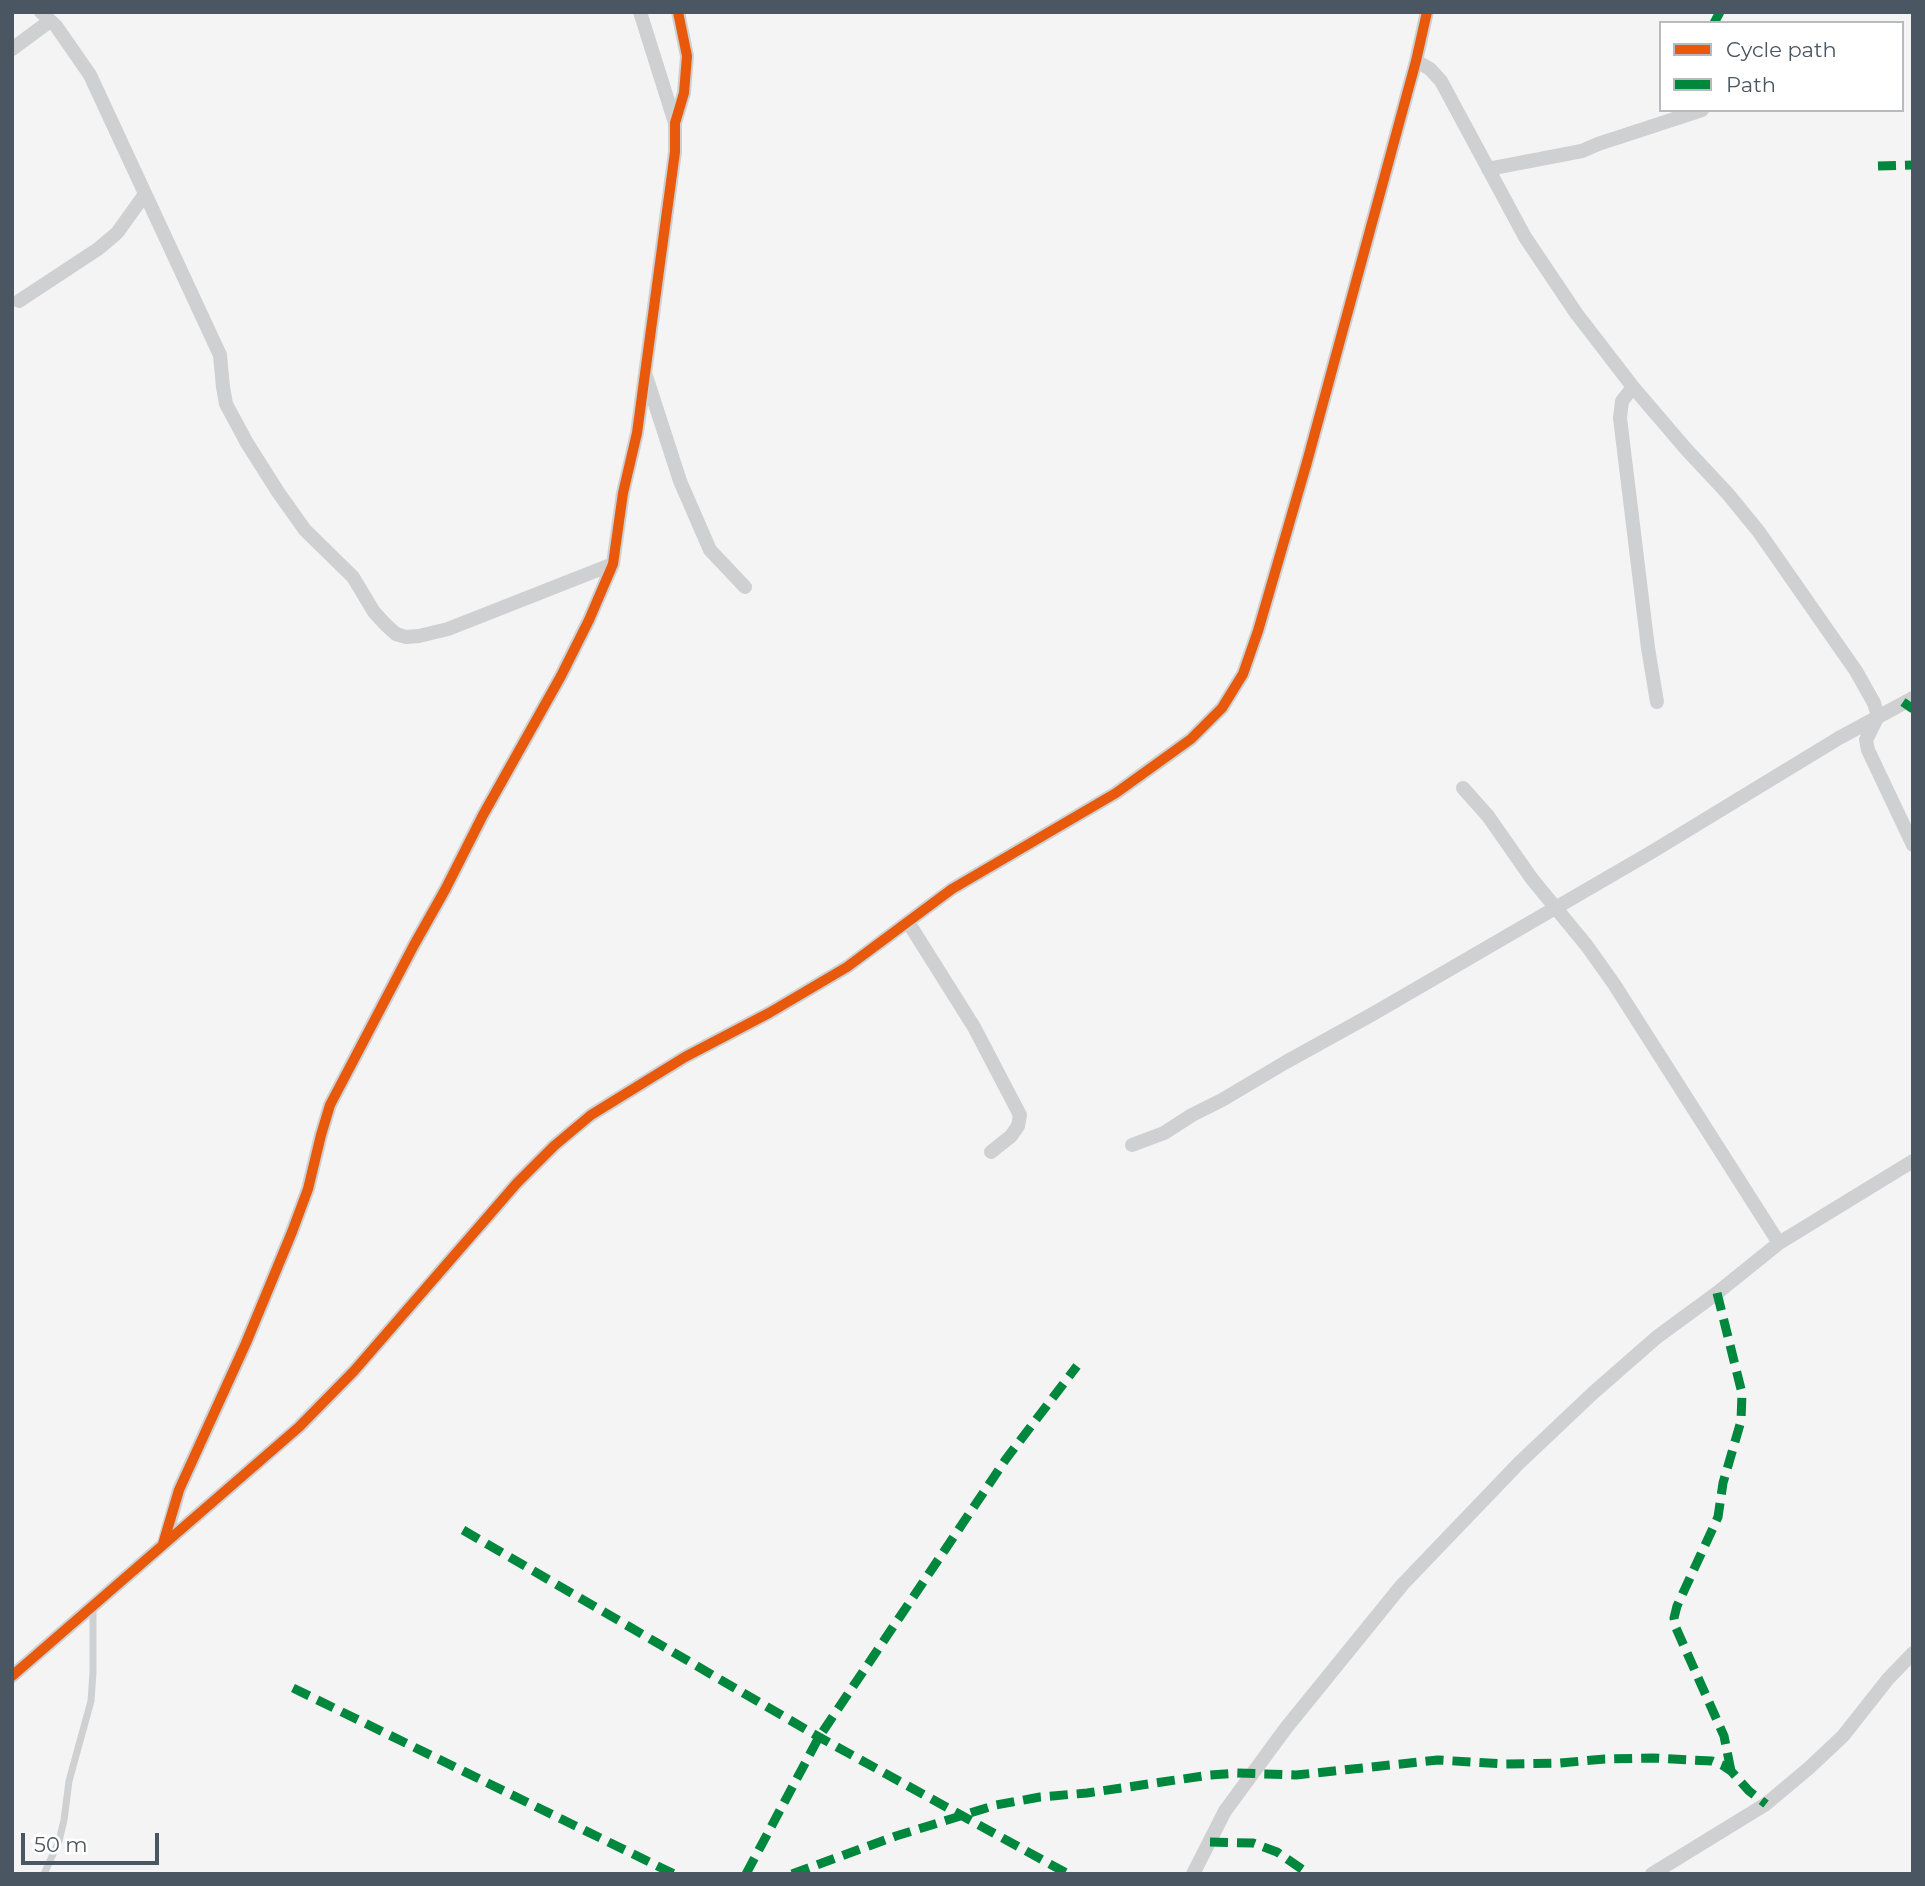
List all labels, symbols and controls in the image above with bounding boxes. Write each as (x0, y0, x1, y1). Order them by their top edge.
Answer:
legend (1659, 21, 1904, 112)
text: Cycle path (1726, 37, 1837, 62)
text: Path (1726, 72, 1776, 97)
scale bar (24, 1820, 163, 1864)
text: 50 m (34, 1832, 88, 1857)

